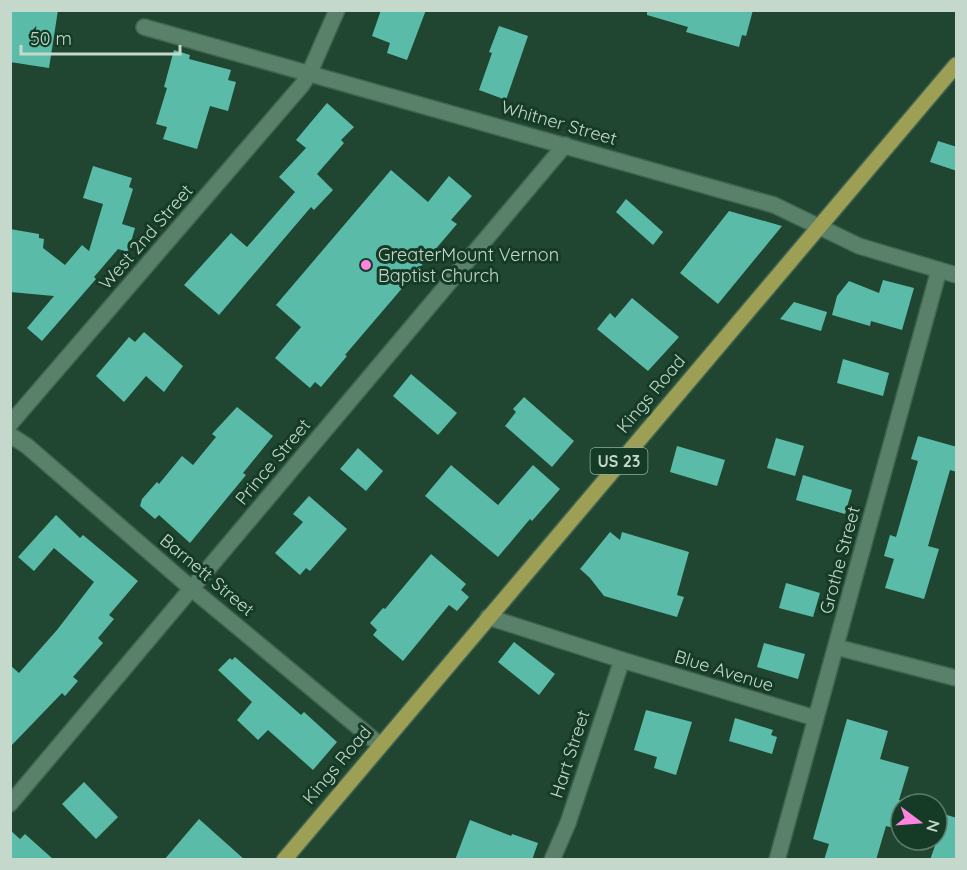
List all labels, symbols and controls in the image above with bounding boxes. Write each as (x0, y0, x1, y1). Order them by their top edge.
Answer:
scale bar (21, 18, 180, 56)
text: 50 m (30, 27, 72, 50)
street label: Whitner Street (499, 95, 620, 150)
street label: West 2nd Street (94, 179, 198, 294)
place label: GreaterMount Vernon Baptist Church (378, 243, 559, 287)
marker: GreaterMount Vernon Baptist Church (359, 258, 373, 272)
street label: Kings Road (611, 350, 690, 438)
street label: Prince Street (230, 414, 315, 509)
road number: US 23 (590, 448, 648, 474)
street label: Grothe Street (814, 504, 865, 616)
street label: Barnett Street (155, 528, 259, 621)
street label: Blue Avenue (672, 645, 777, 697)
street label: Hart Street (545, 707, 595, 801)
street label: Kings Road (297, 721, 376, 809)
north arrow (889, 792, 949, 852)
text: N (922, 818, 945, 835)

